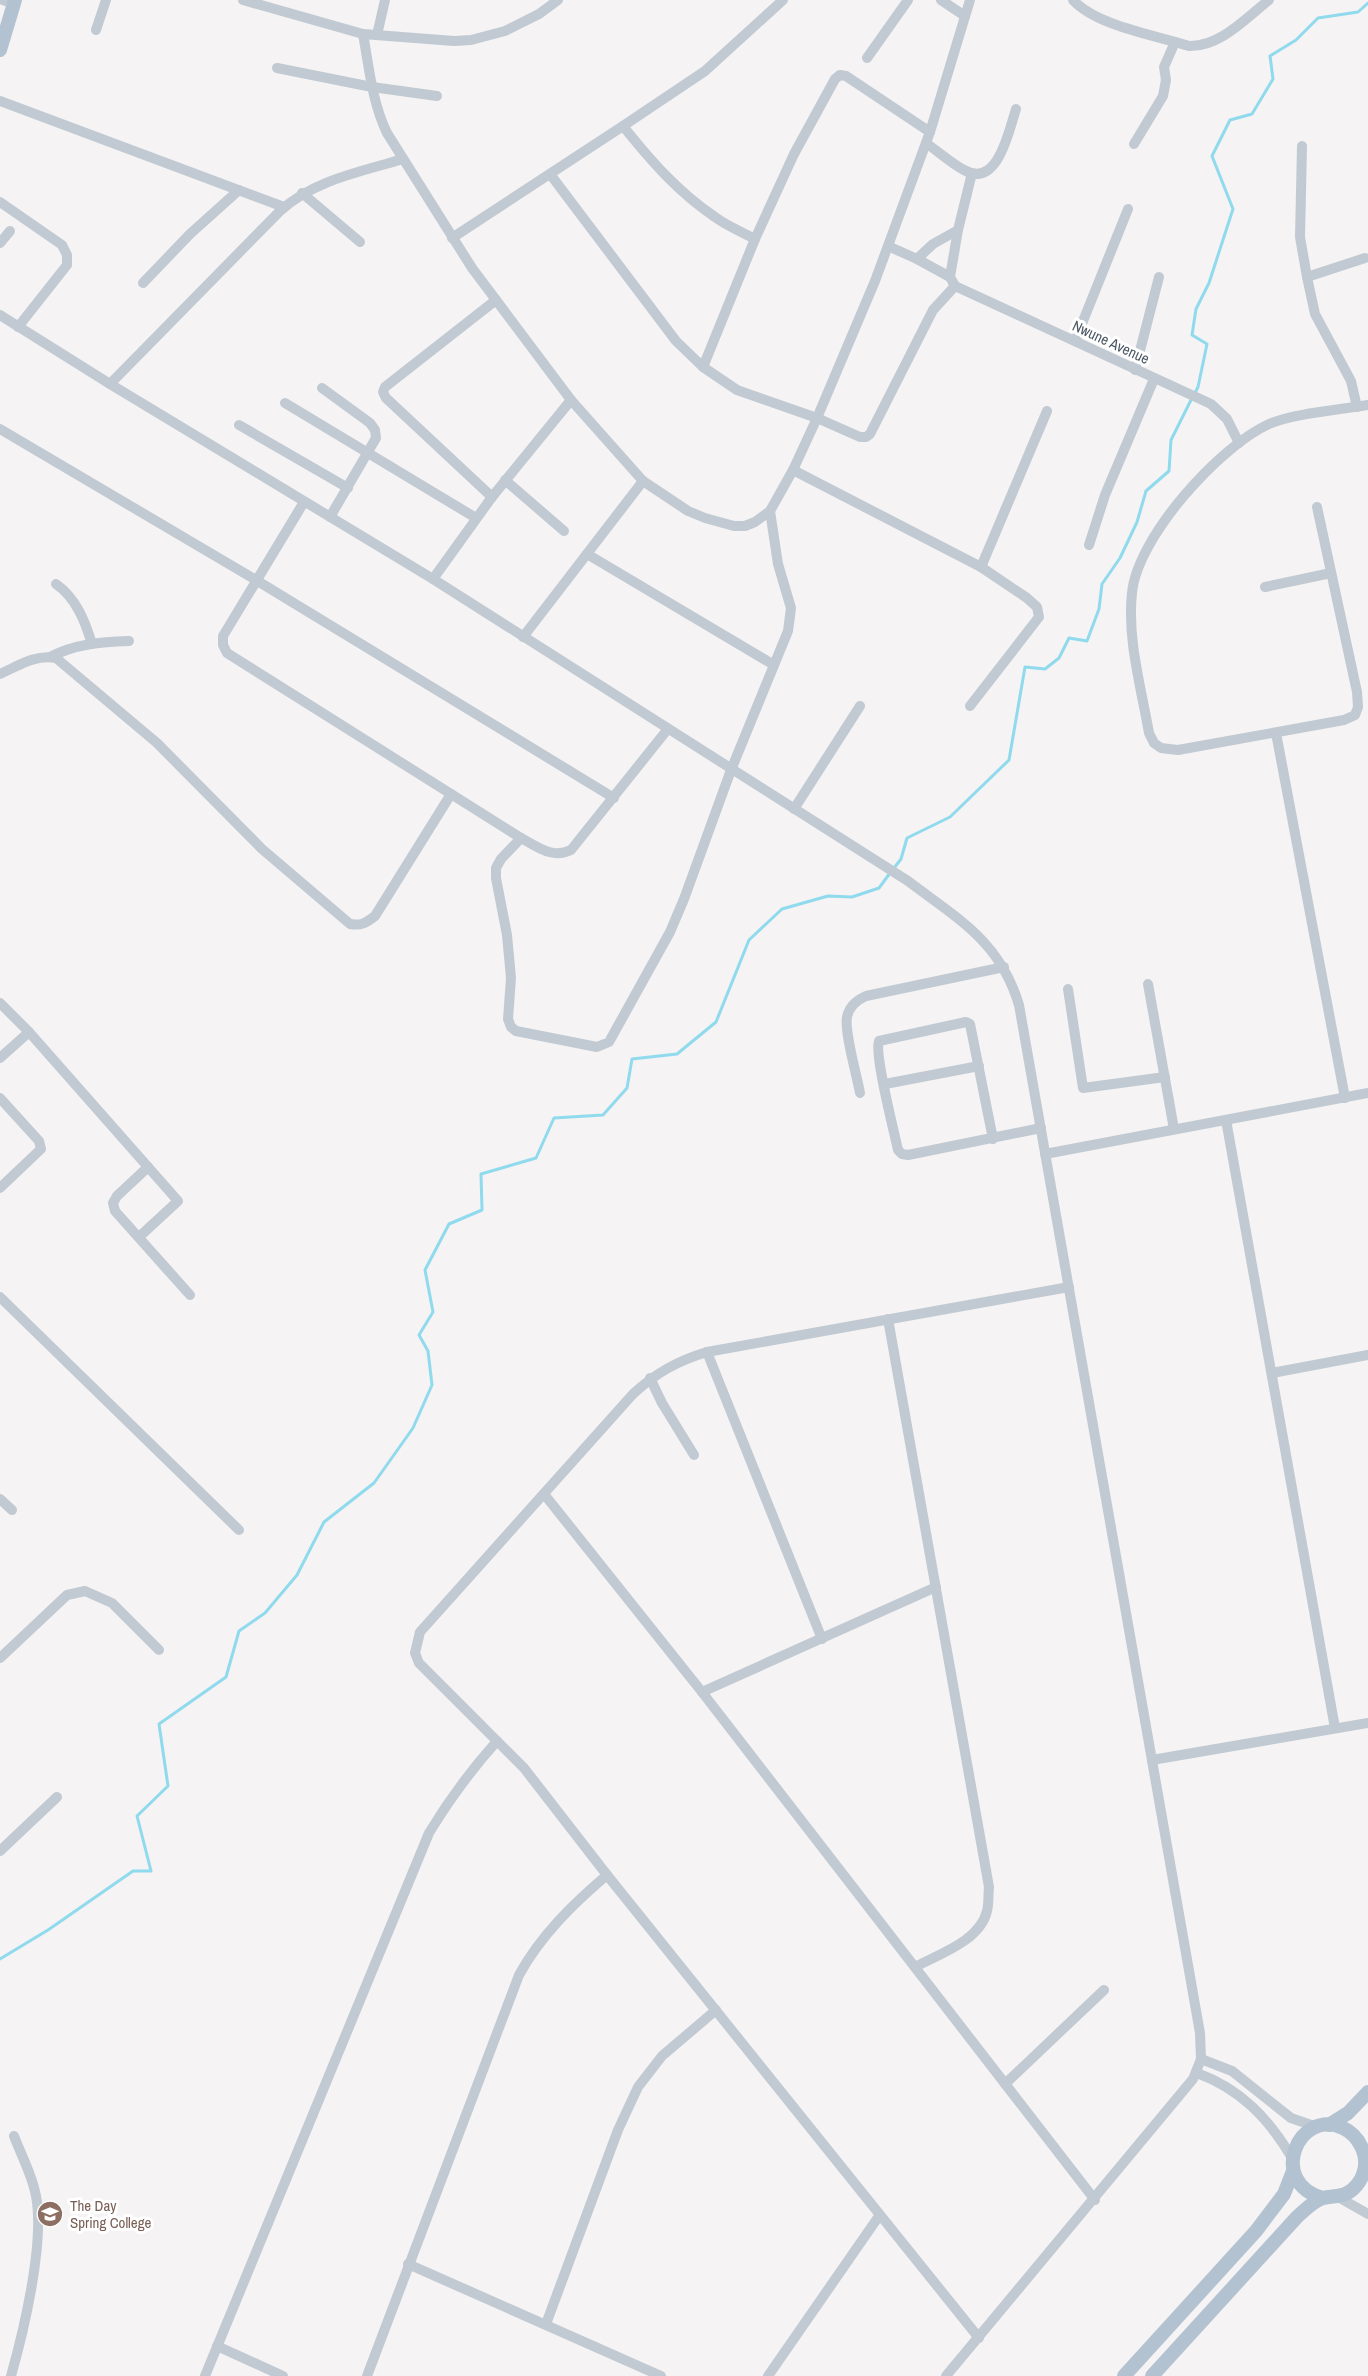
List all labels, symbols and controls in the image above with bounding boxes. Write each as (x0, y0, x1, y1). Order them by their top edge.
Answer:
street label: Nwune Avenue (1069, 315, 1153, 369)
place label: The Day Spring College (70, 2195, 152, 2233)
school or university icon: The Day Spring College (35, 2199, 65, 2229)

